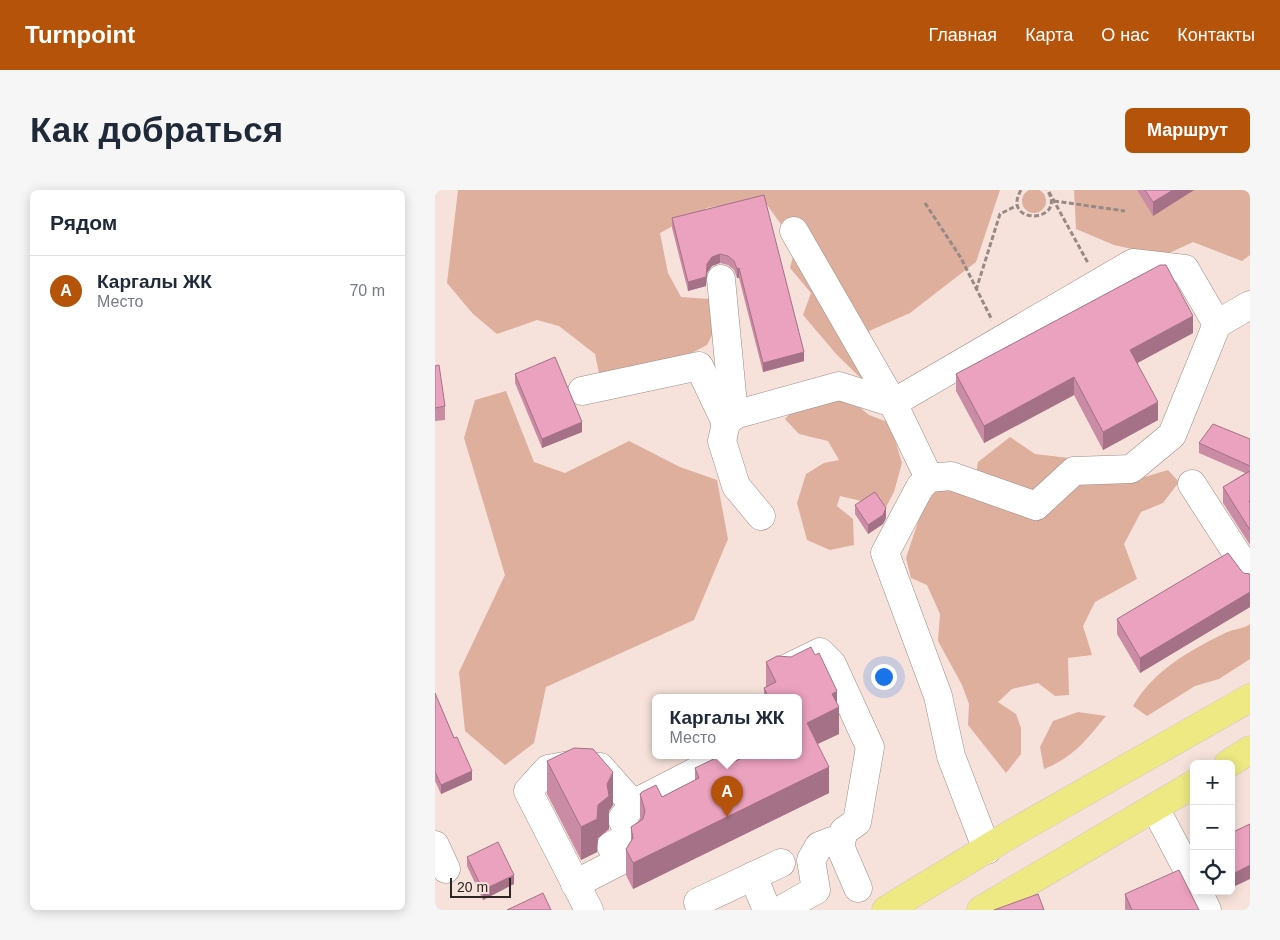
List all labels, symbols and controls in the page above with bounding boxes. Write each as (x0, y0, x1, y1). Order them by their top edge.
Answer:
text: Turnpoint (25, 21, 135, 48)
text: Главная (929, 25, 997, 45)
text: Карта (1025, 25, 1073, 45)
text: О нас (1101, 25, 1149, 45)
text: Контакты (1177, 25, 1255, 45)
button: Маршрут (1125, 108, 1250, 153)
text: Как добраться (30, 110, 283, 149)
text: Рядом (50, 211, 117, 234)
text: Каргалы ЖК (97, 271, 212, 292)
text: A (60, 282, 72, 299)
text: 70 m (349, 282, 385, 299)
text: Место (97, 293, 143, 310)
your location (871, 664, 897, 690)
popup (652, 694, 802, 759)
text: Каргалы ЖК (670, 707, 784, 728)
text: Место (670, 729, 716, 746)
map controls (1190, 760, 1235, 895)
button: + (1190, 760, 1235, 805)
pin: A (711, 776, 743, 817)
button: − (1190, 805, 1235, 850)
button: locate (1190, 850, 1235, 895)
scale bar (450, 875, 511, 898)
text: 20 m (457, 879, 488, 895)

